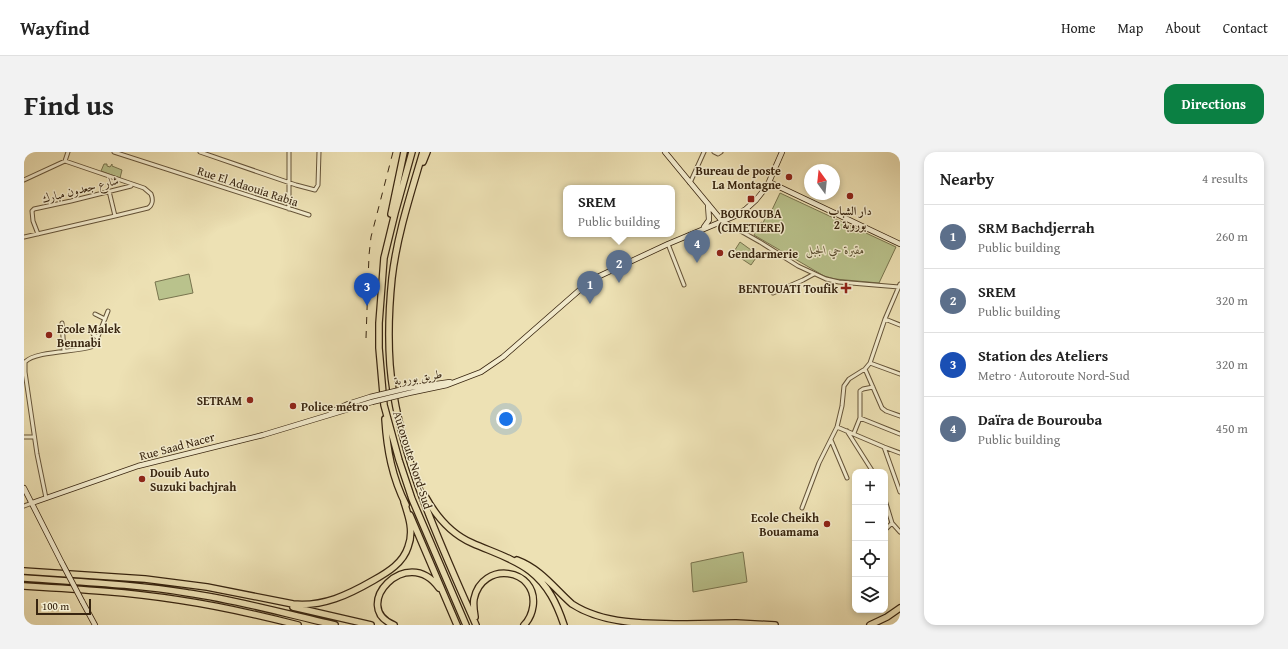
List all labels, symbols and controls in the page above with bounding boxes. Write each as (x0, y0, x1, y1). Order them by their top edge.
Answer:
text: Wayfind (20, 14, 90, 42)
text: Home (1061, 18, 1096, 38)
text: Map (1118, 18, 1143, 38)
text: About (1165, 18, 1201, 38)
text: Contact (1223, 18, 1268, 38)
text: Find us (24, 84, 114, 125)
button: Directions (1164, 84, 1264, 124)
street label: Rue El Adaouia Rabia (195, 162, 301, 210)
place label: Bureau de poste La Montagne (696, 162, 781, 193)
north arrow (804, 164, 840, 200)
text: Nearby (940, 166, 994, 191)
text: 4 results (1202, 169, 1248, 188)
street label: شارع جعدون مبارك (40, 171, 121, 210)
marker: Bureau de poste La Montagne (784, 172, 794, 182)
popup (563, 185, 675, 237)
text: SREM (578, 191, 616, 212)
marker: دار الشباب بوروبة 2 (845, 191, 855, 201)
marker: BOUROUBA (CIMETIERE) (746, 194, 756, 204)
place label: دار الشباب بوروبة 2 (828, 202, 872, 233)
place label: BOUROUBA (CIMETIERE) (717, 205, 785, 236)
text: Public building (578, 212, 660, 231)
text: SRM Bachdjerrah (978, 217, 1095, 238)
text: 1 (950, 227, 956, 246)
text: 260 m (1216, 227, 1248, 246)
pin: 4 (684, 230, 710, 263)
text: Public building (978, 238, 1060, 257)
park label: مقبرة حي الجبل (806, 241, 864, 260)
place label: Gendarmerie (728, 245, 798, 262)
marker: Gendarmerie (715, 248, 725, 258)
pin: 2 (606, 250, 632, 283)
pin: 1 (577, 271, 603, 304)
pin: 3 (354, 273, 380, 306)
place label: BENTOUATI Toufik (739, 280, 838, 297)
text: SREM (978, 281, 1016, 302)
marker: BENTOUATI Toufik (841, 283, 851, 293)
text: 2 (950, 291, 956, 310)
text: 320 m (1216, 291, 1248, 310)
text: Public building (978, 302, 1060, 321)
place label: Ecole Malek Bennabi (57, 320, 121, 351)
marker: Ecole Malek Bennabi (44, 330, 54, 340)
text: Station des Ateliers (978, 345, 1108, 366)
text: 3 (950, 355, 956, 374)
text: 320 m (1216, 355, 1248, 374)
street label: طريق بوروبة (393, 365, 443, 389)
text: Metro · Autoroute Nord-Sud (978, 366, 1130, 385)
place label: SETRAM (197, 392, 242, 409)
marker: SETRAM (245, 395, 255, 405)
place label: Police métro (301, 398, 369, 415)
marker: Police métro (288, 401, 298, 411)
street label: Autoroute Nord-Sud (389, 409, 437, 512)
your location (496, 409, 516, 429)
text: Daïra de Bourouba (978, 409, 1102, 430)
text: 4 (950, 419, 956, 438)
text: 450 m (1216, 419, 1248, 438)
street label: Rue Saad Nacer (137, 428, 217, 464)
text: Public building (978, 430, 1060, 449)
place label: Douib Auto Suzuki bachjrah (150, 464, 236, 495)
map controls (852, 469, 888, 613)
button: + (852, 469, 888, 505)
marker: Douib Auto Suzuki bachjrah (137, 474, 147, 484)
button: − (852, 505, 888, 541)
place label: Ecole Cheikh Bouamama (751, 509, 820, 540)
marker: Ecole Cheikh Bouamama (822, 519, 832, 529)
button: locate (852, 541, 888, 577)
button: layers (852, 577, 888, 613)
scale bar (36, 597, 91, 616)
text: 100 m (42, 598, 69, 614)

